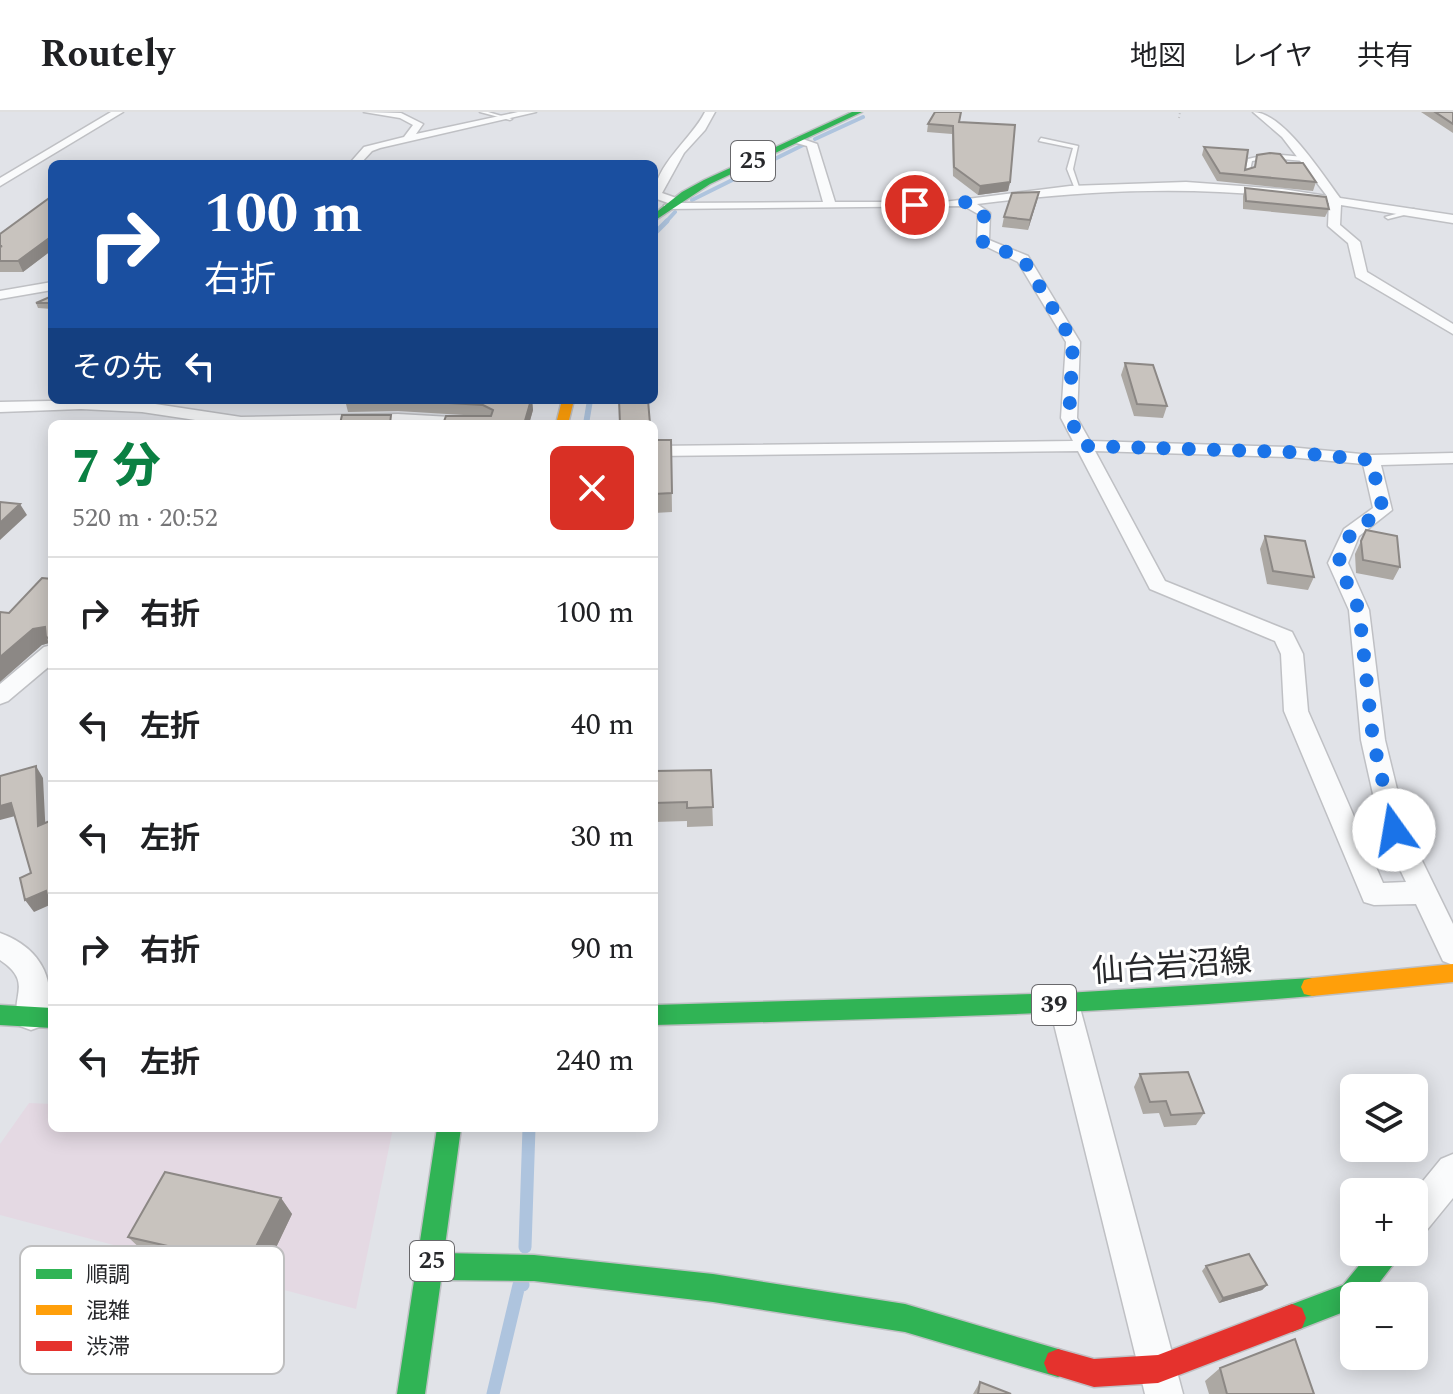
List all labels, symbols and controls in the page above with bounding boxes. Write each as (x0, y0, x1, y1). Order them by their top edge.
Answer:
text: Routely (40, 26, 174, 84)
text: 地図 (1130, 35, 1186, 78)
text: レイヤ (1230, 35, 1313, 78)
text: 共有 (1357, 35, 1413, 78)
road number: 25 (731, 141, 775, 181)
pin (881, 171, 949, 239)
text: 100 m (204, 172, 363, 257)
icon: arrive (893, 183, 937, 227)
icon: right (72, 192, 176, 296)
text: 右折 (204, 253, 276, 308)
icon: left (178, 344, 222, 388)
text: その先 (72, 345, 162, 391)
text: 7 分 (72, 431, 161, 504)
button: close (550, 446, 634, 530)
text: 520 m · 20:52 (72, 498, 218, 538)
text: 100 m (556, 590, 634, 636)
icon: right (72, 591, 116, 635)
text: 右折 (140, 592, 200, 638)
text: 40 m (571, 702, 634, 748)
icon: left (72, 703, 116, 747)
text: 左折 (140, 704, 200, 750)
position arrow (1352, 788, 1436, 872)
text: 30 m (571, 814, 634, 860)
icon: left (72, 815, 116, 859)
text: 左折 (140, 816, 200, 862)
text: 90 m (571, 926, 634, 972)
icon: right (72, 927, 116, 971)
text: 右折 (140, 928, 200, 974)
street label: 仙台岩沼線 (1090, 937, 1254, 997)
road number: 39 (1032, 985, 1076, 1025)
text: 240 m (556, 1038, 634, 1084)
icon: left (72, 1039, 116, 1083)
text: 左折 (140, 1040, 200, 1086)
map controls (1340, 1074, 1428, 1370)
button: layers (1340, 1074, 1428, 1162)
button: + (1340, 1178, 1428, 1266)
road number: 25 (410, 1241, 454, 1281)
legend (20, 1246, 284, 1374)
text: 順調 (86, 1259, 130, 1292)
button: − (1340, 1282, 1428, 1370)
text: 混雑 (86, 1295, 130, 1328)
text: 渋滞 (86, 1331, 130, 1364)

